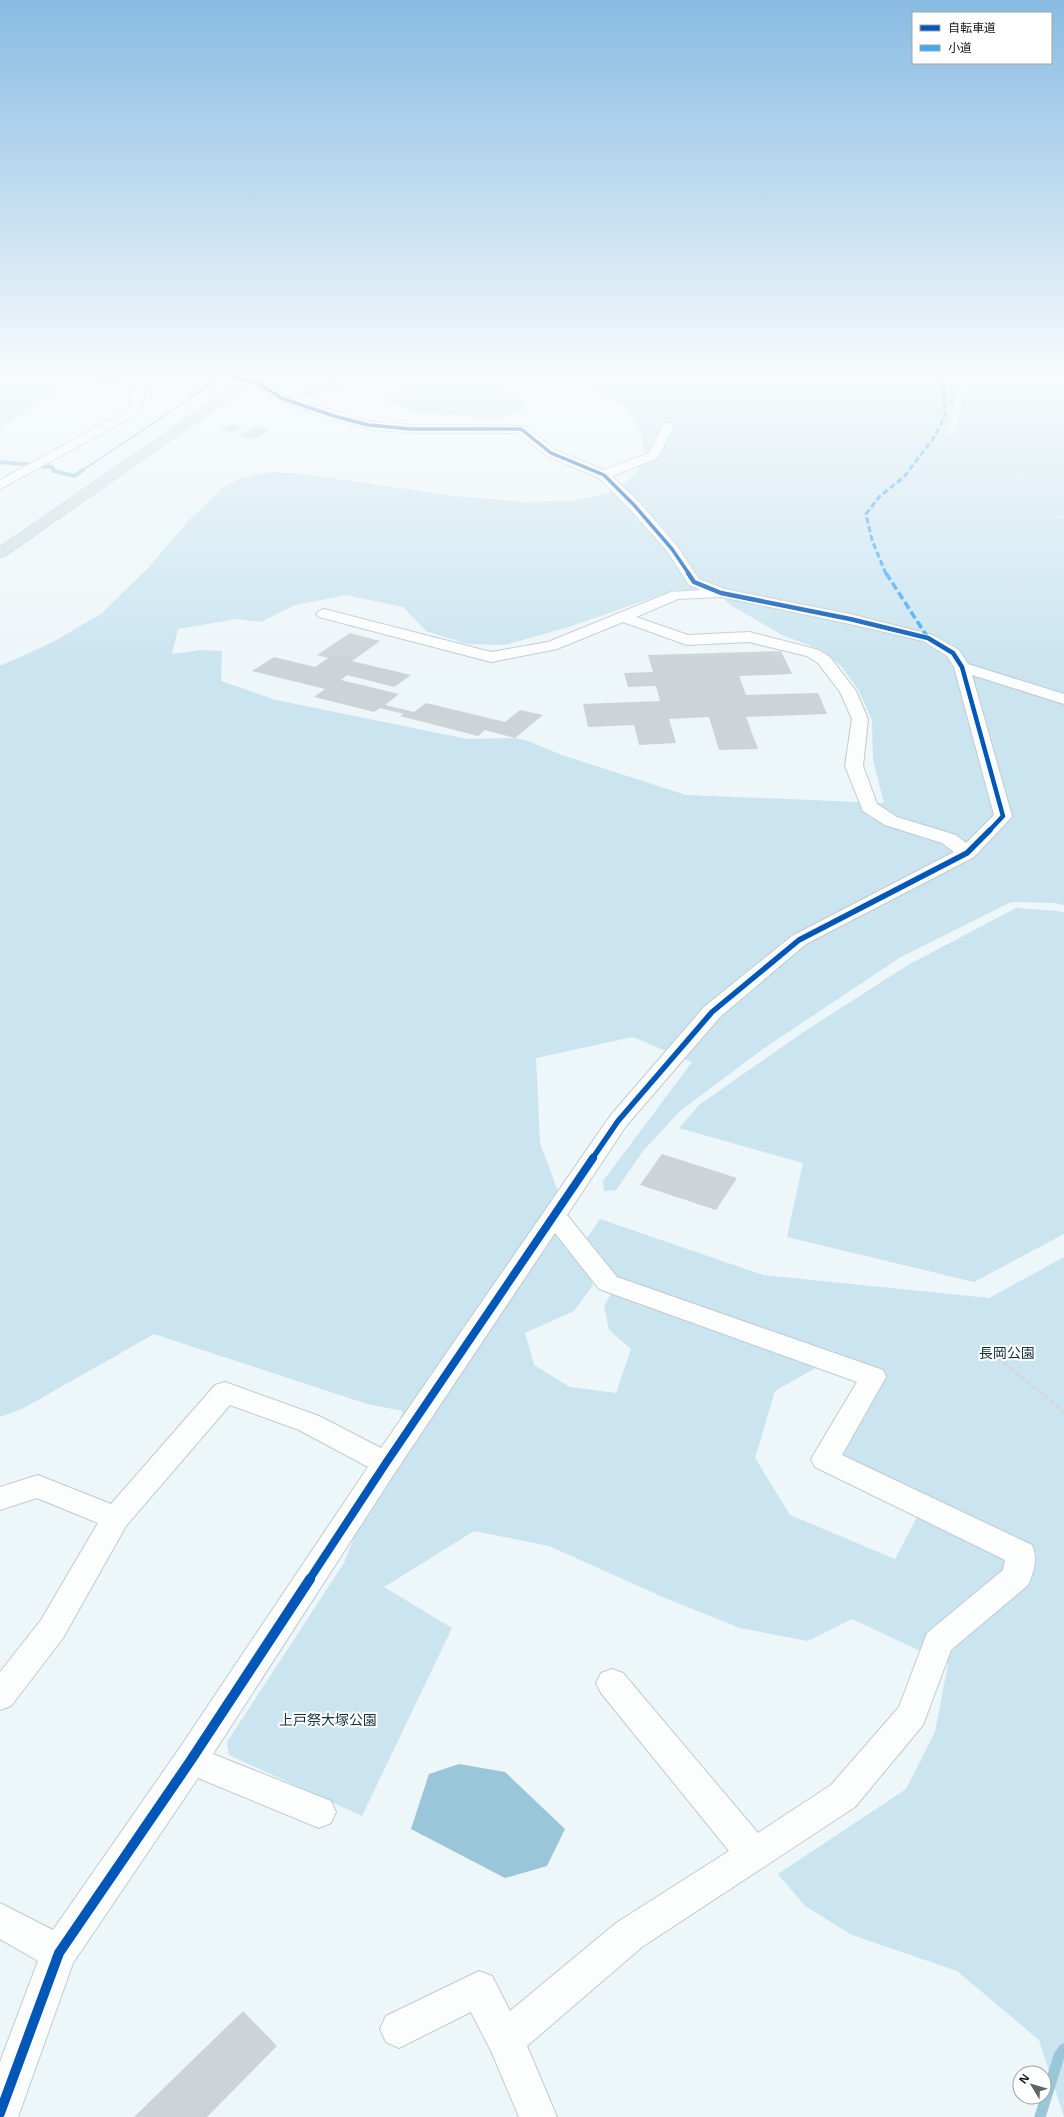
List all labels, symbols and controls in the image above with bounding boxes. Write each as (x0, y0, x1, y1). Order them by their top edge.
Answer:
legend (912, 12, 1052, 64)
text: 自転車道 (948, 19, 996, 36)
text: 小道 (948, 39, 972, 56)
park label: 長岡公園 (979, 1343, 1035, 1362)
park label: 上戸祭大塚公園 (279, 1710, 377, 1729)
north arrow (1012, 2065, 1052, 2105)
text: N (1015, 2070, 1032, 2087)

